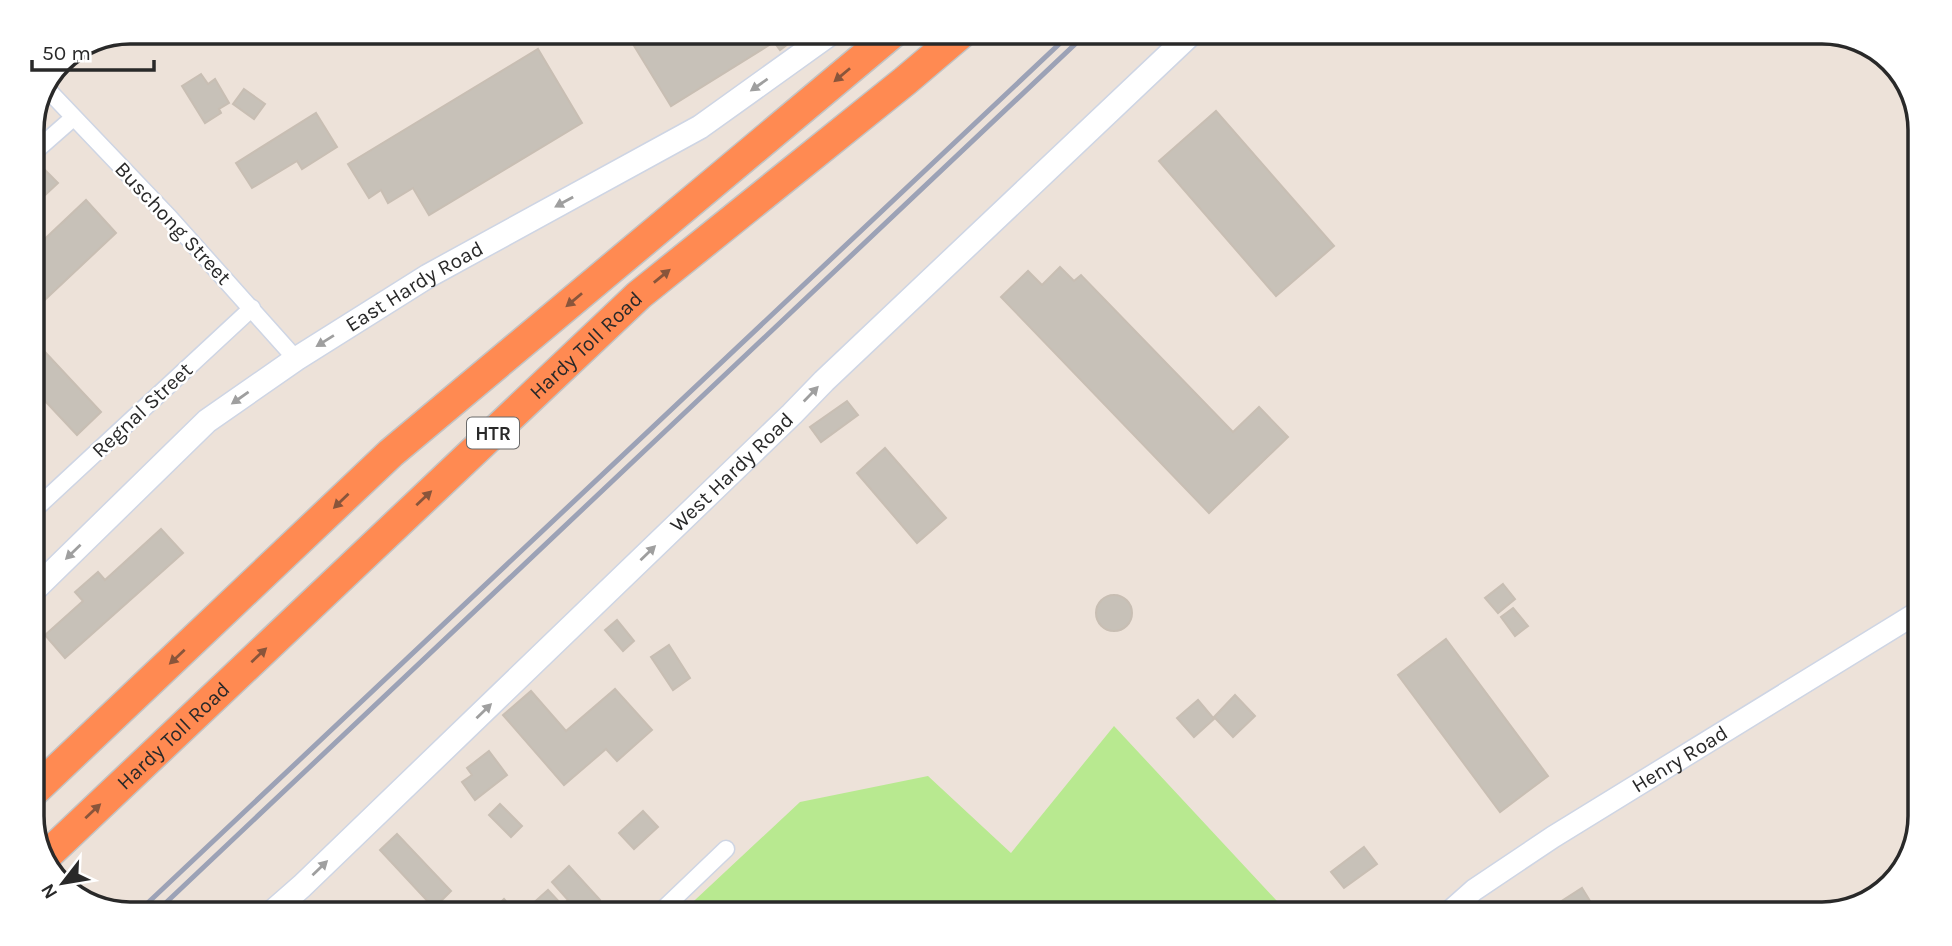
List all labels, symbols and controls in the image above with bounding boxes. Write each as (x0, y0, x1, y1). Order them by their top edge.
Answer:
scale bar (32, 28, 154, 72)
text: 50 m (42, 41, 91, 65)
one-way arrow (834, 67, 851, 82)
one-way arrow (750, 78, 768, 92)
street label: Buschong Street (110, 157, 236, 289)
one-way arrow (554, 196, 573, 208)
street label: East Hardy Road (341, 236, 487, 337)
one-way arrow (652, 269, 670, 284)
street label: Hardy Toll Road (525, 286, 647, 404)
one-way arrow (565, 292, 583, 308)
one-way arrow (315, 334, 334, 347)
street label: Regnal Street (87, 357, 197, 463)
one-way arrow (803, 386, 819, 403)
one-way arrow (231, 391, 249, 405)
street label: West Hardy Road (665, 407, 798, 537)
road number: HTR (467, 418, 519, 448)
one-way arrow (415, 491, 432, 507)
one-way arrow (333, 492, 350, 509)
one-way arrow (65, 543, 82, 560)
one-way arrow (639, 545, 656, 561)
one-way arrow (250, 647, 267, 663)
one-way arrow (169, 649, 186, 665)
street label: Hardy Toll Road (112, 677, 235, 795)
one-way arrow (475, 703, 492, 719)
street label: Henry Road (1627, 720, 1732, 798)
one-way arrow (84, 803, 102, 819)
north arrow (28, 848, 98, 918)
one-way arrow (311, 861, 328, 877)
text: N (36, 880, 62, 903)

